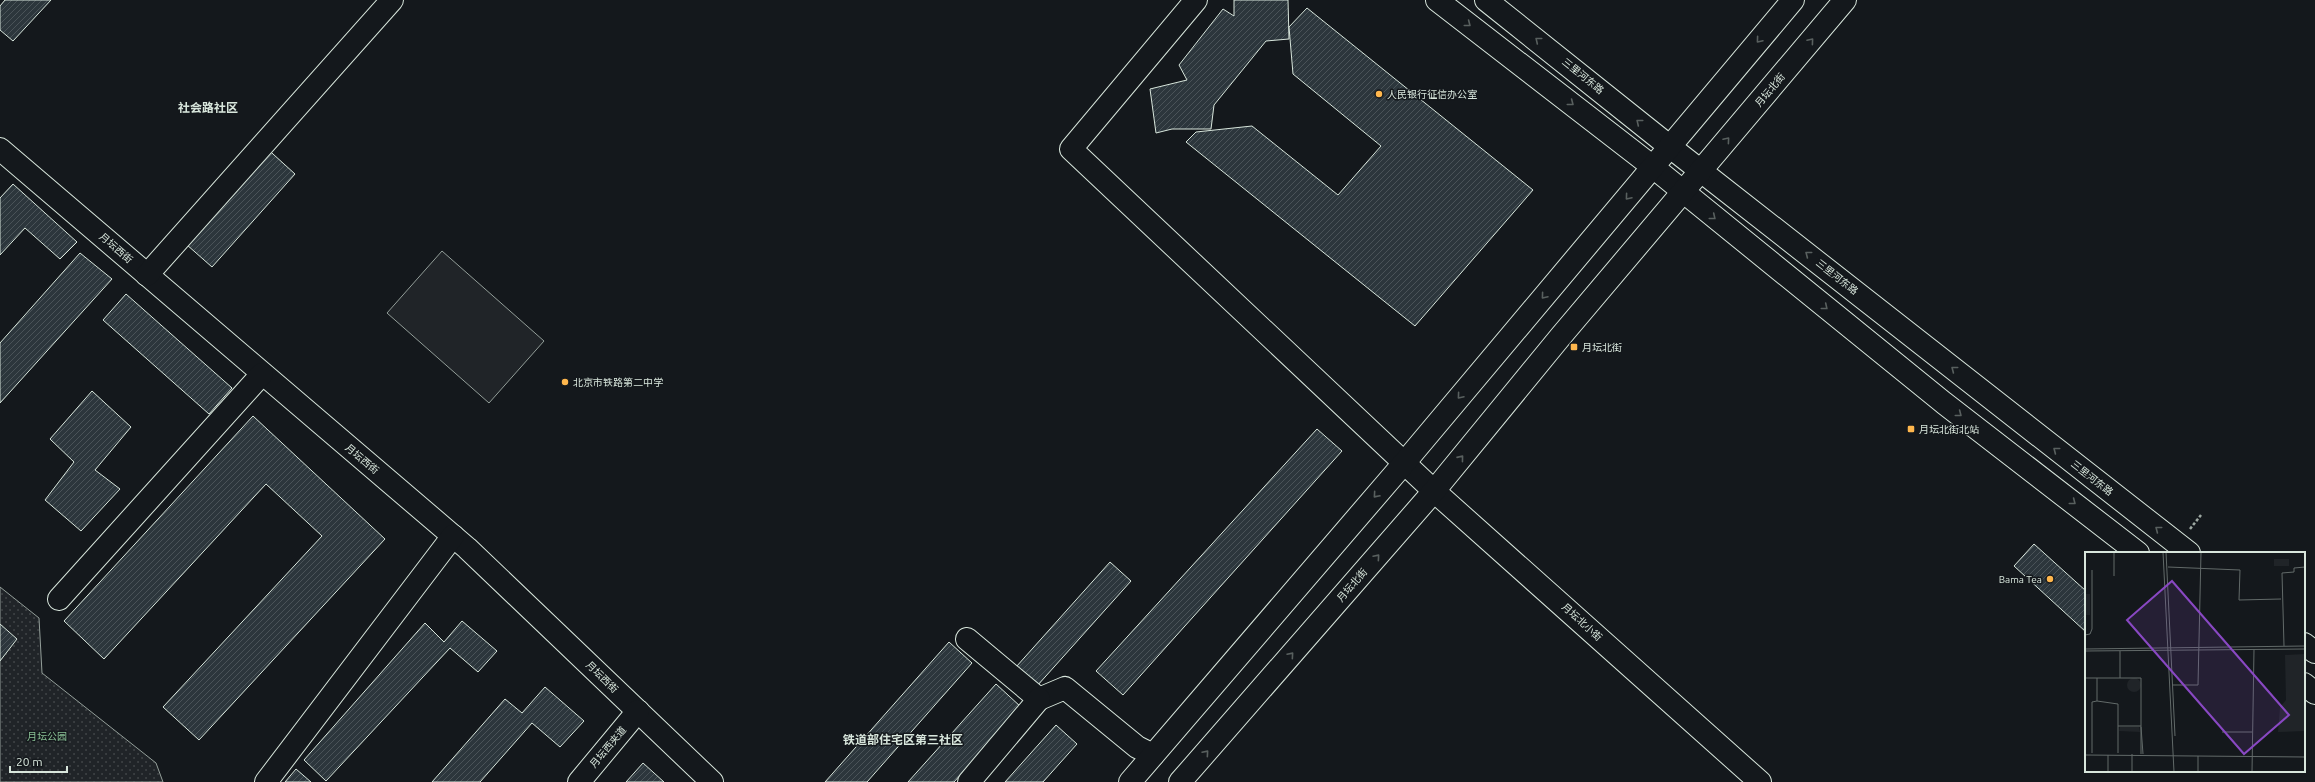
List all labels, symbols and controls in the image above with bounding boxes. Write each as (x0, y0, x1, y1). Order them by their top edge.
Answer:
one-way arrow (1464, 19, 1471, 26)
one-way arrow (1757, 36, 1764, 43)
one-way arrow (1535, 38, 1542, 45)
one-way arrow (1806, 38, 1813, 46)
street label: 三里河东路 (1560, 56, 1606, 96)
street label: 月坛北街 (1753, 71, 1787, 109)
marker: 人民银行征信办公室 (1374, 89, 1384, 99)
place label: 人民银行征信办公室 (1387, 89, 1477, 100)
one-way arrow (1566, 99, 1573, 106)
district label: 社会路社区 (178, 101, 238, 114)
one-way arrow (1636, 119, 1643, 126)
one-way arrow (1723, 138, 1730, 145)
one-way arrow (1625, 192, 1632, 200)
one-way arrow (1708, 212, 1715, 219)
street label: 月坛西街 (97, 231, 135, 265)
one-way arrow (1805, 251, 1812, 258)
street label: 三里河东路 (1814, 257, 1860, 297)
one-way arrow (1541, 292, 1548, 299)
one-way arrow (1820, 302, 1827, 309)
marker: 月坛北街 (1569, 342, 1579, 352)
place label: 月坛北街 (1582, 342, 1622, 353)
one-way arrow (1951, 367, 1958, 374)
marker: 北京市铁路第二中学 (560, 377, 570, 387)
place label: 北京市铁路第二中学 (573, 377, 663, 388)
one-way arrow (1458, 391, 1465, 399)
one-way arrow (1955, 410, 1962, 417)
marker: 月坛北街北站 (1906, 424, 1916, 434)
place label: 月坛北街北站 (1919, 424, 1979, 435)
street label: 月坛西街 (343, 442, 381, 476)
one-way arrow (2053, 447, 2060, 454)
one-way arrow (1457, 455, 1464, 463)
street label: 三里河东路 (2069, 458, 2115, 498)
one-way arrow (1373, 490, 1381, 498)
one-way arrow (2069, 498, 2076, 505)
one-way arrow (2156, 527, 2163, 534)
inset map (2085, 552, 2305, 772)
one-way arrow (1372, 554, 1380, 562)
street label: 月坛北街 (1335, 566, 1369, 604)
place label: Bama Tea (1999, 574, 2042, 585)
marker: Bama Tea (2045, 574, 2055, 584)
street label: 月坛北小街 (1560, 601, 1604, 643)
one-way arrow (1287, 652, 1294, 659)
street label: 月坛西街 (584, 659, 620, 695)
street label: 月坛西夹道 (588, 724, 628, 770)
park label: 月坛公园 (27, 731, 67, 742)
district label: 铁道部住宅区第三社区 (843, 733, 963, 746)
scale bar (10, 748, 67, 774)
one-way arrow (1201, 750, 1208, 757)
text: 20 m (16, 755, 43, 768)

